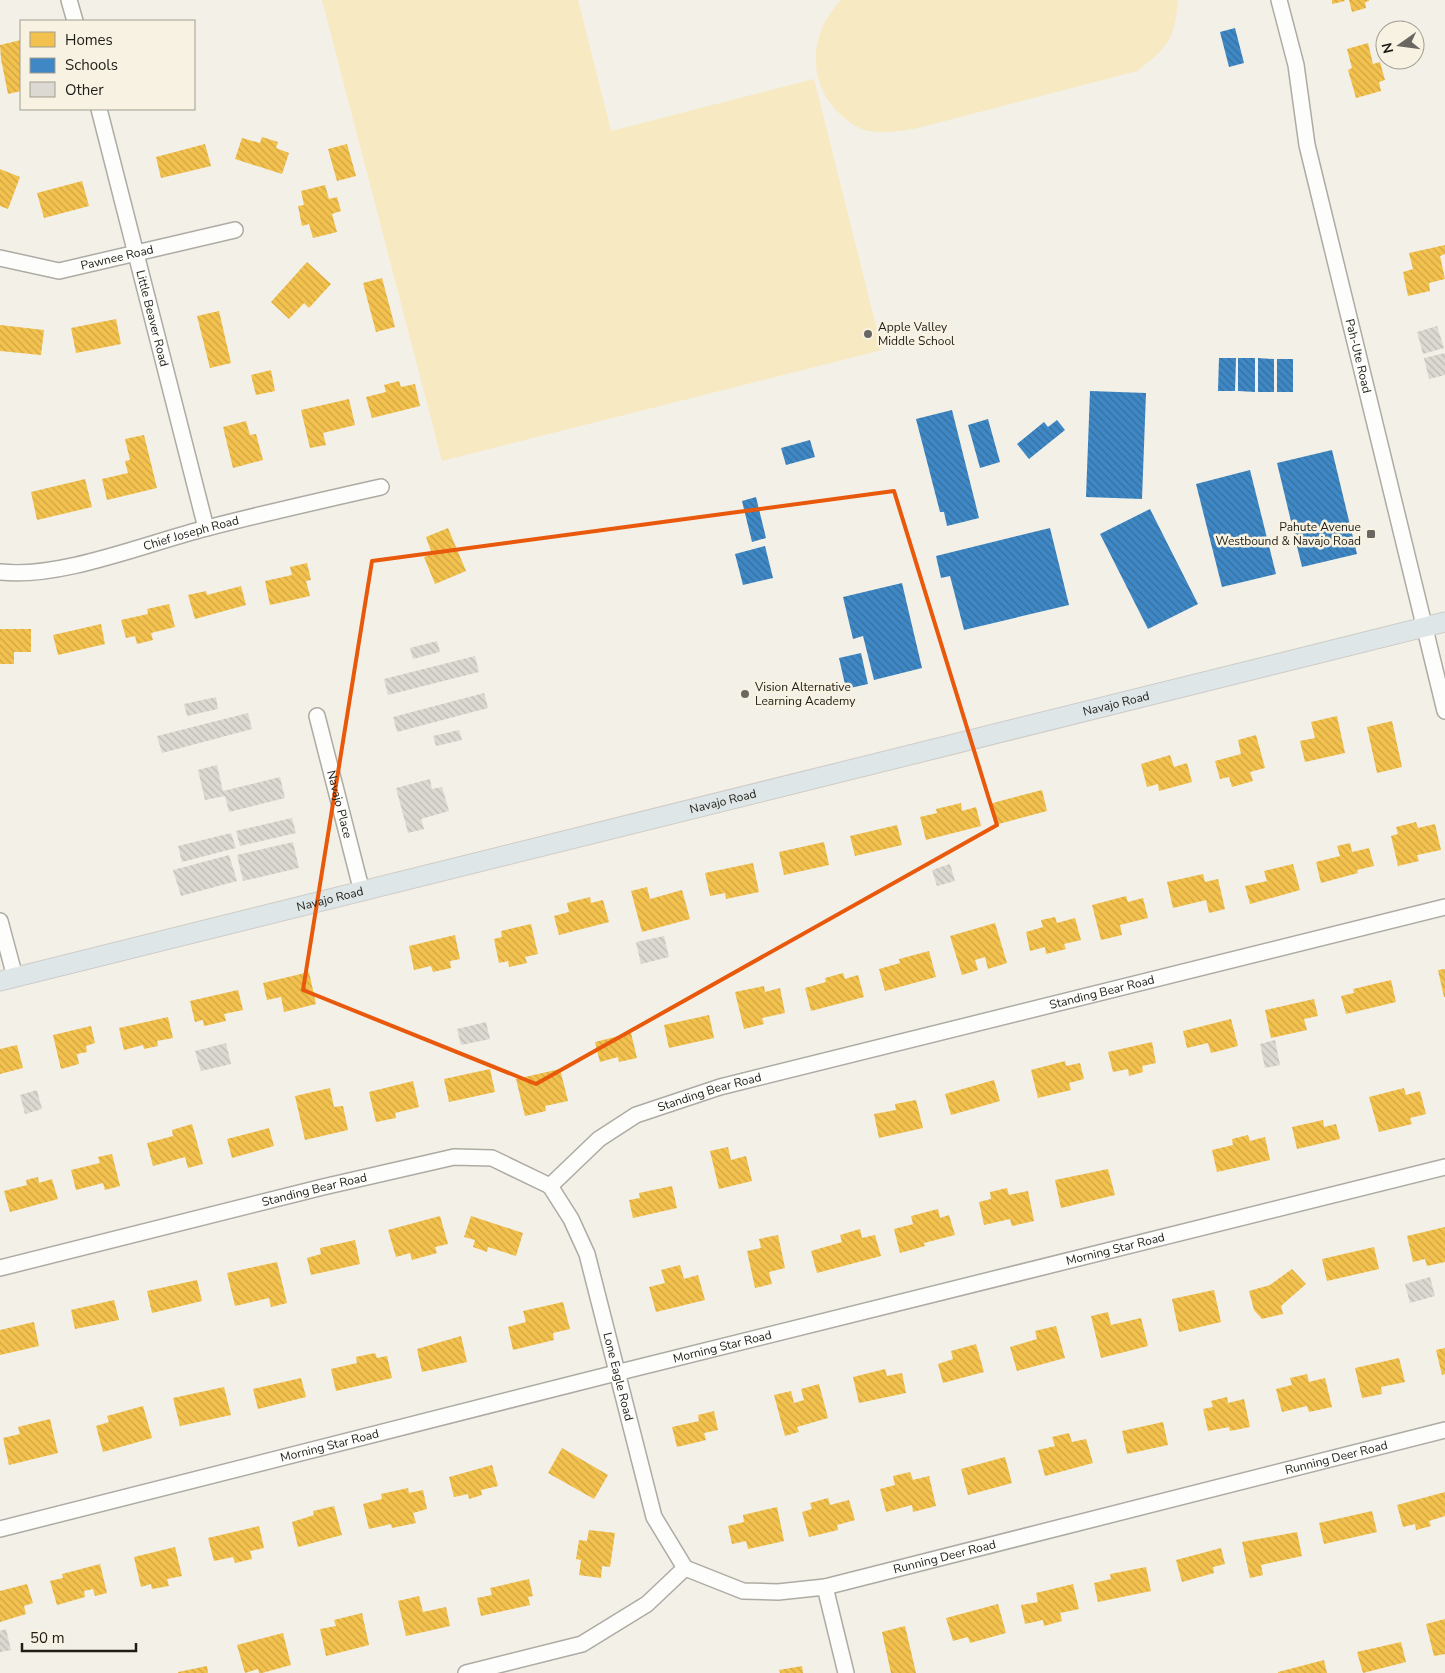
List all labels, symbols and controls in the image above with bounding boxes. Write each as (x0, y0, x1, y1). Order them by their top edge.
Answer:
legend (20, 20, 195, 110)
north arrow (1375, 20, 1425, 70)
text: Homes (65, 30, 113, 50)
text: N (1377, 41, 1398, 55)
text: Schools (65, 55, 118, 75)
text: Other (65, 80, 104, 100)
street label: Pawnee Road (79, 241, 155, 274)
street label: Little Beaver Road (132, 268, 172, 368)
street label: Pah-Ute Road (1342, 317, 1375, 395)
place label: Apple Valley Middle School (878, 319, 955, 349)
marker: Apple Valley Middle School (862, 328, 874, 340)
street label: Chief Joseph Road (141, 512, 241, 554)
place label: Pahute Avenue Westbound & Navajo Road (1215, 519, 1361, 549)
marker: Pahute Avenue Westbound & Navajo Road (1365, 528, 1377, 540)
place label: Vision Alternative Learning Academy (754, 679, 856, 709)
marker: Vision Alternative Learning Academy (739, 688, 751, 700)
street label: Navajo Road (1081, 688, 1151, 720)
street label: Navajo Place (323, 768, 356, 840)
street label: Navajo Road (688, 785, 758, 817)
street label: Navajo Road (295, 883, 365, 915)
street label: Standing Bear Road (1048, 971, 1156, 1013)
street label: Standing Bear Road (655, 1069, 763, 1115)
street label: Standing Bear Road (260, 1169, 369, 1210)
street label: Morning Star Road (1064, 1229, 1166, 1269)
street label: Morning Star Road (671, 1327, 773, 1367)
street label: Lone Eagle Road (599, 1331, 637, 1422)
street label: Morning Star Road (279, 1425, 381, 1466)
street label: Running Deer Road (1283, 1437, 1389, 1478)
street label: Running Deer Road (892, 1536, 998, 1577)
scale bar (22, 1620, 136, 1652)
text: 50 m (30, 1628, 65, 1648)

